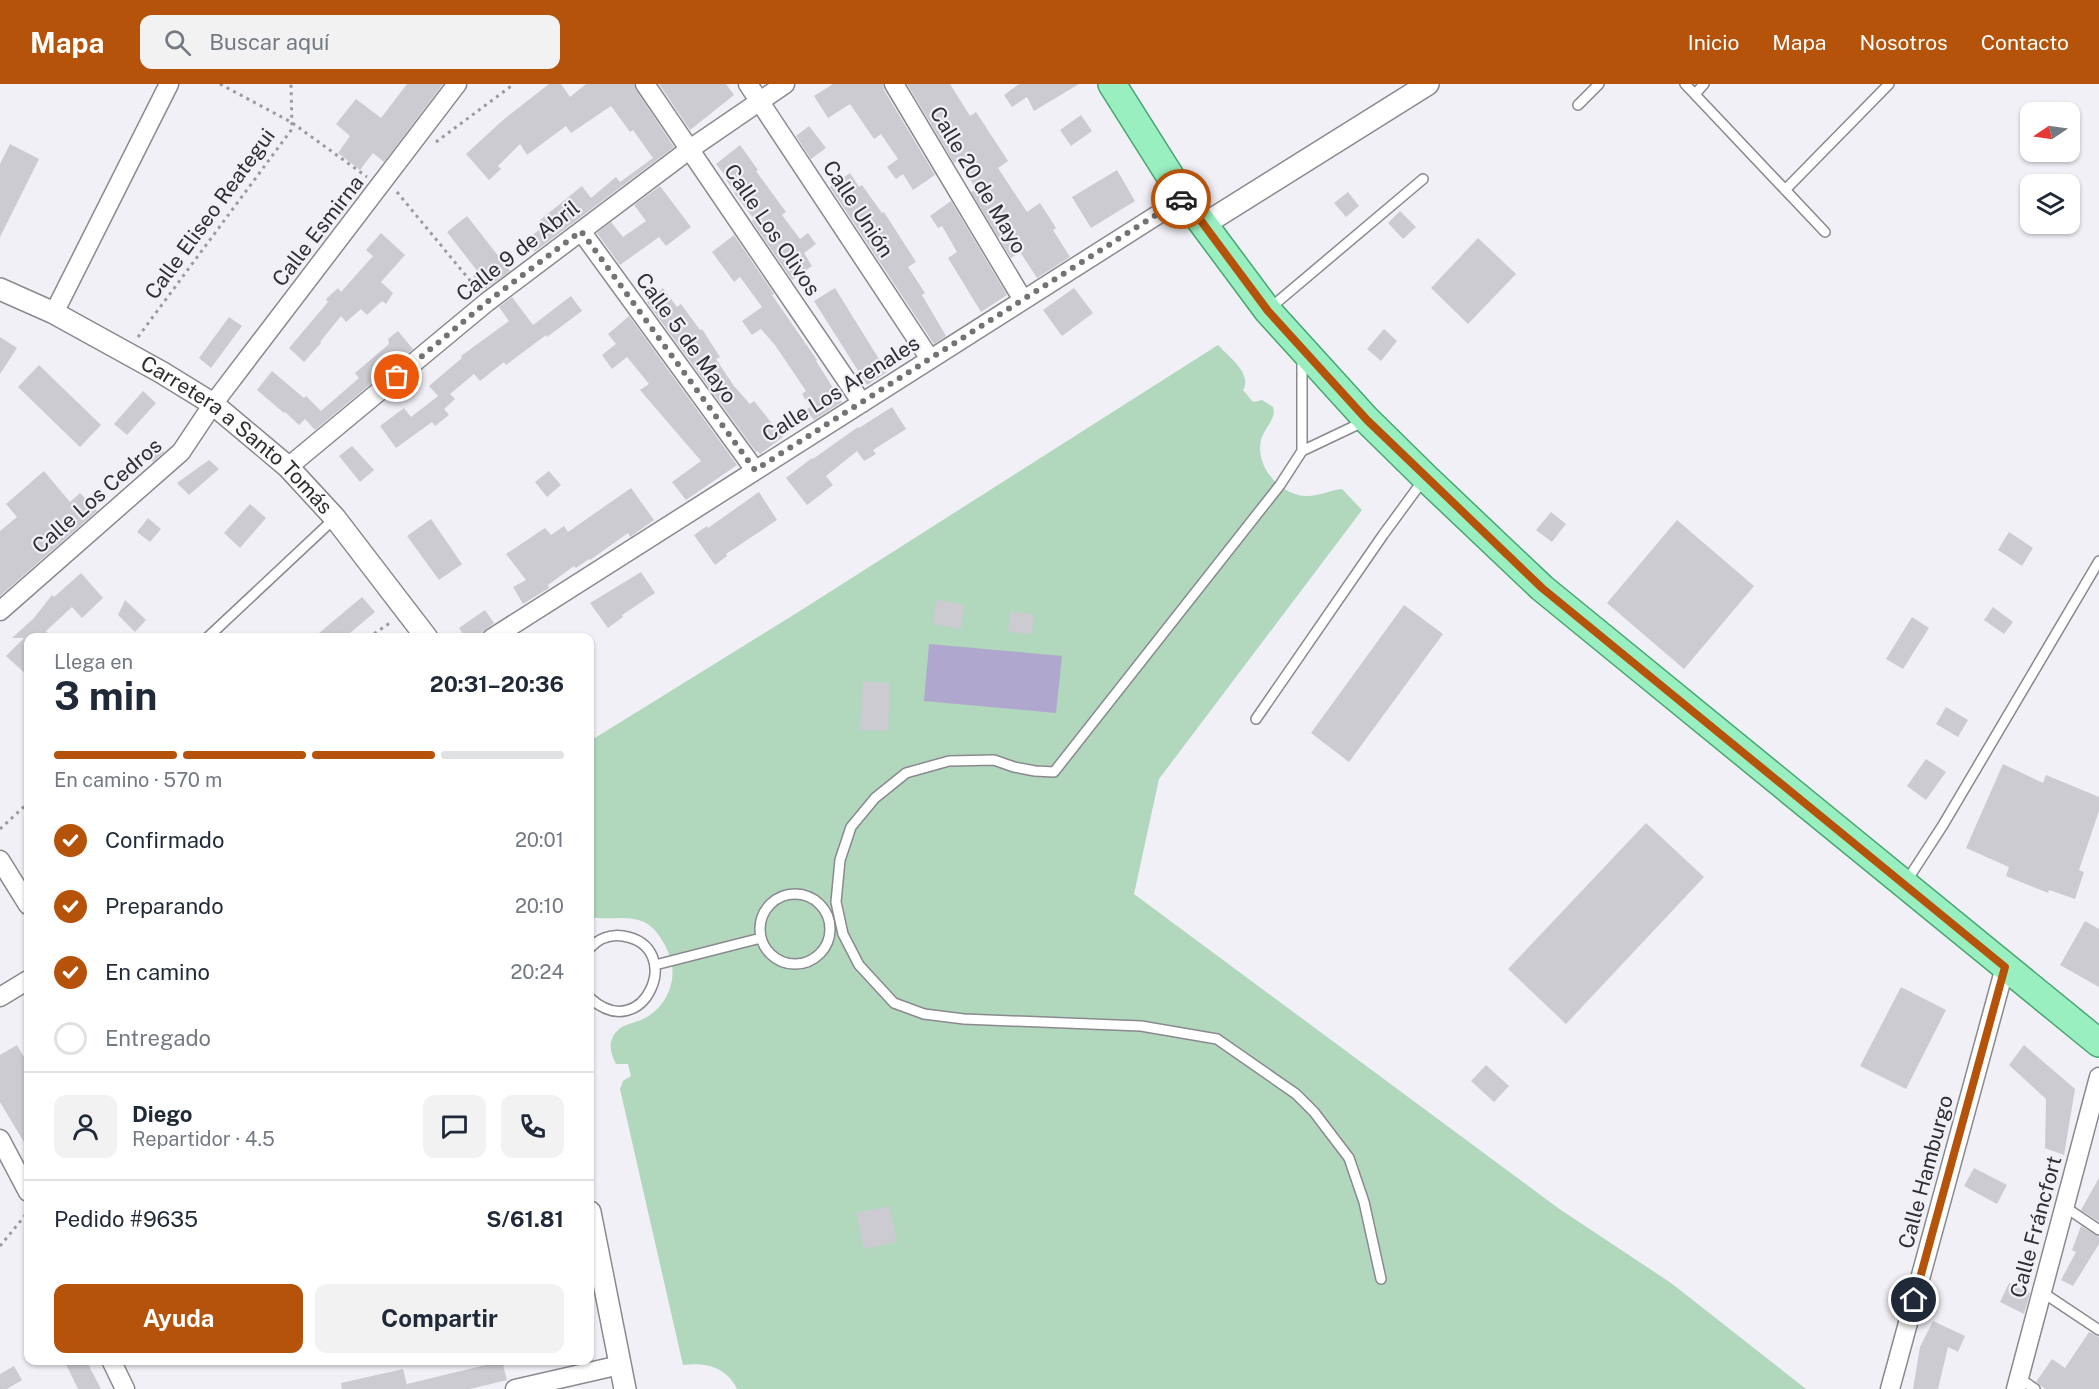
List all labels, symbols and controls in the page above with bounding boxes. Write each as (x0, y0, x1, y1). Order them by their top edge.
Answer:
search box (140, 15, 560, 69)
text: Mapa (30, 26, 104, 59)
icon: search (161, 26, 194, 59)
text: Buscar aquí (209, 29, 329, 55)
text: Inicio (1688, 30, 1739, 55)
text: Mapa (1772, 30, 1826, 55)
text: Nosotros (1859, 30, 1948, 55)
text: Contacto (1981, 30, 2069, 55)
street label: Calle 20 de Mayo (925, 102, 1032, 258)
north arrow (2020, 102, 2080, 162)
map controls (2020, 102, 2080, 234)
street label: Calle Eliseo Reategui (139, 123, 280, 304)
street label: Calle Unión (818, 155, 899, 262)
street label: Calle Los Olivos (719, 159, 826, 300)
courier (1151, 169, 1211, 229)
street label: Calle Esmirna (267, 170, 369, 291)
button: layers (2020, 174, 2080, 234)
icon: car (1165, 183, 1198, 216)
street label: Calle 9 de Abril (451, 195, 584, 306)
street label: Calle 5 de Mayo (631, 268, 742, 408)
street label: Calle Los Arenales (757, 330, 924, 447)
street label: Carretera a Santo Tomás (137, 350, 338, 519)
pin (371, 351, 422, 402)
icon: bag (380, 360, 413, 393)
street label: Calle Los Cedros (27, 433, 166, 559)
text: Llega en (54, 650, 133, 674)
text: 20:31–20:36 (430, 671, 564, 697)
text: 3 min (54, 673, 157, 719)
text: En camino · 570 m (54, 768, 222, 792)
icon: check (54, 824, 87, 857)
text: Confirmado (105, 827, 224, 853)
text: 20:01 (515, 828, 564, 852)
icon: check (54, 890, 87, 923)
text: Preparando (105, 893, 224, 919)
text: 20:10 (515, 894, 564, 918)
icon: check (54, 956, 87, 989)
text: En camino (105, 959, 210, 985)
text: 20:24 (510, 960, 564, 984)
text: Entregado (105, 1025, 211, 1051)
street label: Calle Hamburgo (1893, 1092, 1958, 1251)
button: person (54, 1095, 117, 1158)
button: chat (423, 1095, 486, 1158)
button: phone (501, 1095, 564, 1158)
text: Diego (132, 1101, 192, 1127)
text: Repartidor · 4.5 (132, 1127, 275, 1151)
street label: Calle Fráncfort (2005, 1153, 2066, 1301)
text: Pedido #9635 (54, 1206, 198, 1232)
text: S/61.81 (486, 1206, 564, 1232)
pin (1888, 1274, 1939, 1325)
icon: home (1897, 1283, 1930, 1316)
button: Ayuda (54, 1284, 303, 1353)
button: Compartir (315, 1284, 564, 1353)

